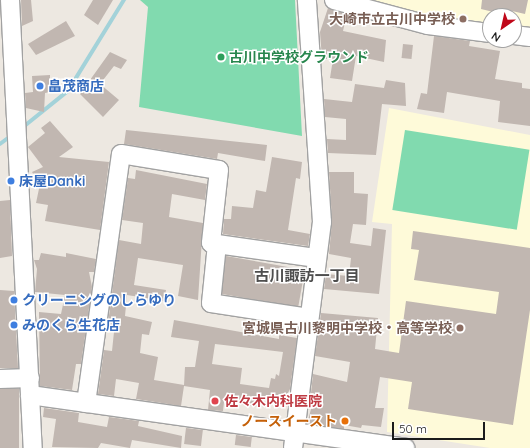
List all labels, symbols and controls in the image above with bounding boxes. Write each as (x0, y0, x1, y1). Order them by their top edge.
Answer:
north arrow (482, 8, 522, 48)
place label: 大崎市立古川中学校 (329, 11, 455, 27)
marker: 大崎市立古川中学校 (458, 14, 468, 24)
text: N (489, 29, 503, 45)
place label: 古川中学校グラウンド (229, 49, 369, 65)
marker: 古川中学校グラウンド (216, 52, 226, 62)
place label: 畠茂商店 (48, 78, 104, 94)
marker: 畠茂商店 (35, 81, 45, 91)
place label: 床屋Danki (19, 173, 85, 189)
marker: 床屋Danki (6, 176, 16, 186)
district label: 古川諏訪一丁目 (255, 267, 359, 285)
place label: クリーニングのしらゆり (22, 292, 176, 308)
marker: クリーニングのしらゆり (9, 295, 19, 305)
place label: みのくら生花店 (22, 317, 120, 333)
marker: みのくら生花店 (9, 320, 19, 330)
place label: 宮城県古川黎明中学校・高等学校 (242, 320, 452, 336)
marker: 宮城県古川黎明中学校・高等学校 (455, 323, 465, 333)
place label: 佐々木内科医院 (224, 393, 322, 409)
marker: 佐々木内科医院 (209, 395, 221, 407)
place label: ノースイースト (239, 413, 337, 429)
scale bar (394, 414, 487, 440)
marker: ノースイースト (340, 416, 350, 426)
text: 50 m (399, 421, 427, 436)

